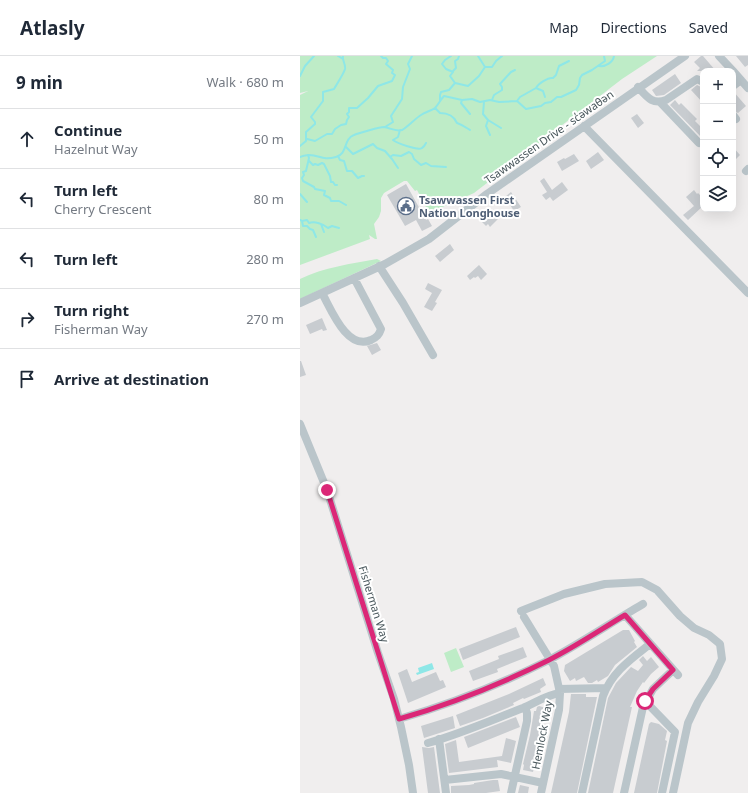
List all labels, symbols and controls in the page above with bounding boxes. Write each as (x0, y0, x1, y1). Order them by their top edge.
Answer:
text: Atlasly (20, 15, 85, 41)
text: Map (549, 18, 578, 37)
text: Directions (600, 18, 667, 37)
text: Saved (689, 18, 728, 37)
map controls (700, 68, 736, 212)
button: + (700, 68, 736, 104)
text: 9 min (16, 71, 63, 94)
text: Walk · 680 m (206, 73, 284, 91)
street label: Tsawwassen Drive - sc̓əwaθən (481, 86, 616, 187)
button: − (700, 104, 736, 140)
text: Continue (54, 120, 122, 140)
icon: ahead (16, 128, 38, 150)
text: 50 m (254, 130, 284, 148)
text: Hazelnut Way (54, 140, 138, 158)
button: locate (700, 140, 736, 176)
button: layers (700, 176, 736, 212)
text: Turn left (54, 180, 118, 200)
icon: left (16, 188, 38, 210)
text: 80 m (254, 190, 284, 208)
place label: Tsawwassen First Nation Longhouse (419, 192, 520, 220)
public building icon: Tsawwassen First Nation Longhouse (396, 196, 416, 216)
text: Cherry Crescent (54, 200, 152, 218)
icon: left (16, 248, 38, 270)
text: Turn left (54, 249, 118, 269)
text: 280 m (246, 250, 284, 268)
text: Turn right (54, 300, 129, 320)
icon: right (16, 308, 38, 330)
text: 270 m (246, 310, 284, 328)
text: Fisherman Way (54, 320, 148, 338)
icon: arrive (16, 368, 38, 390)
text: Arrive at destination (54, 369, 209, 389)
route end (318, 481, 336, 499)
street label: Fisherman Way (356, 564, 393, 644)
route start (636, 692, 654, 710)
street label: Hemlock Way (527, 699, 556, 771)

